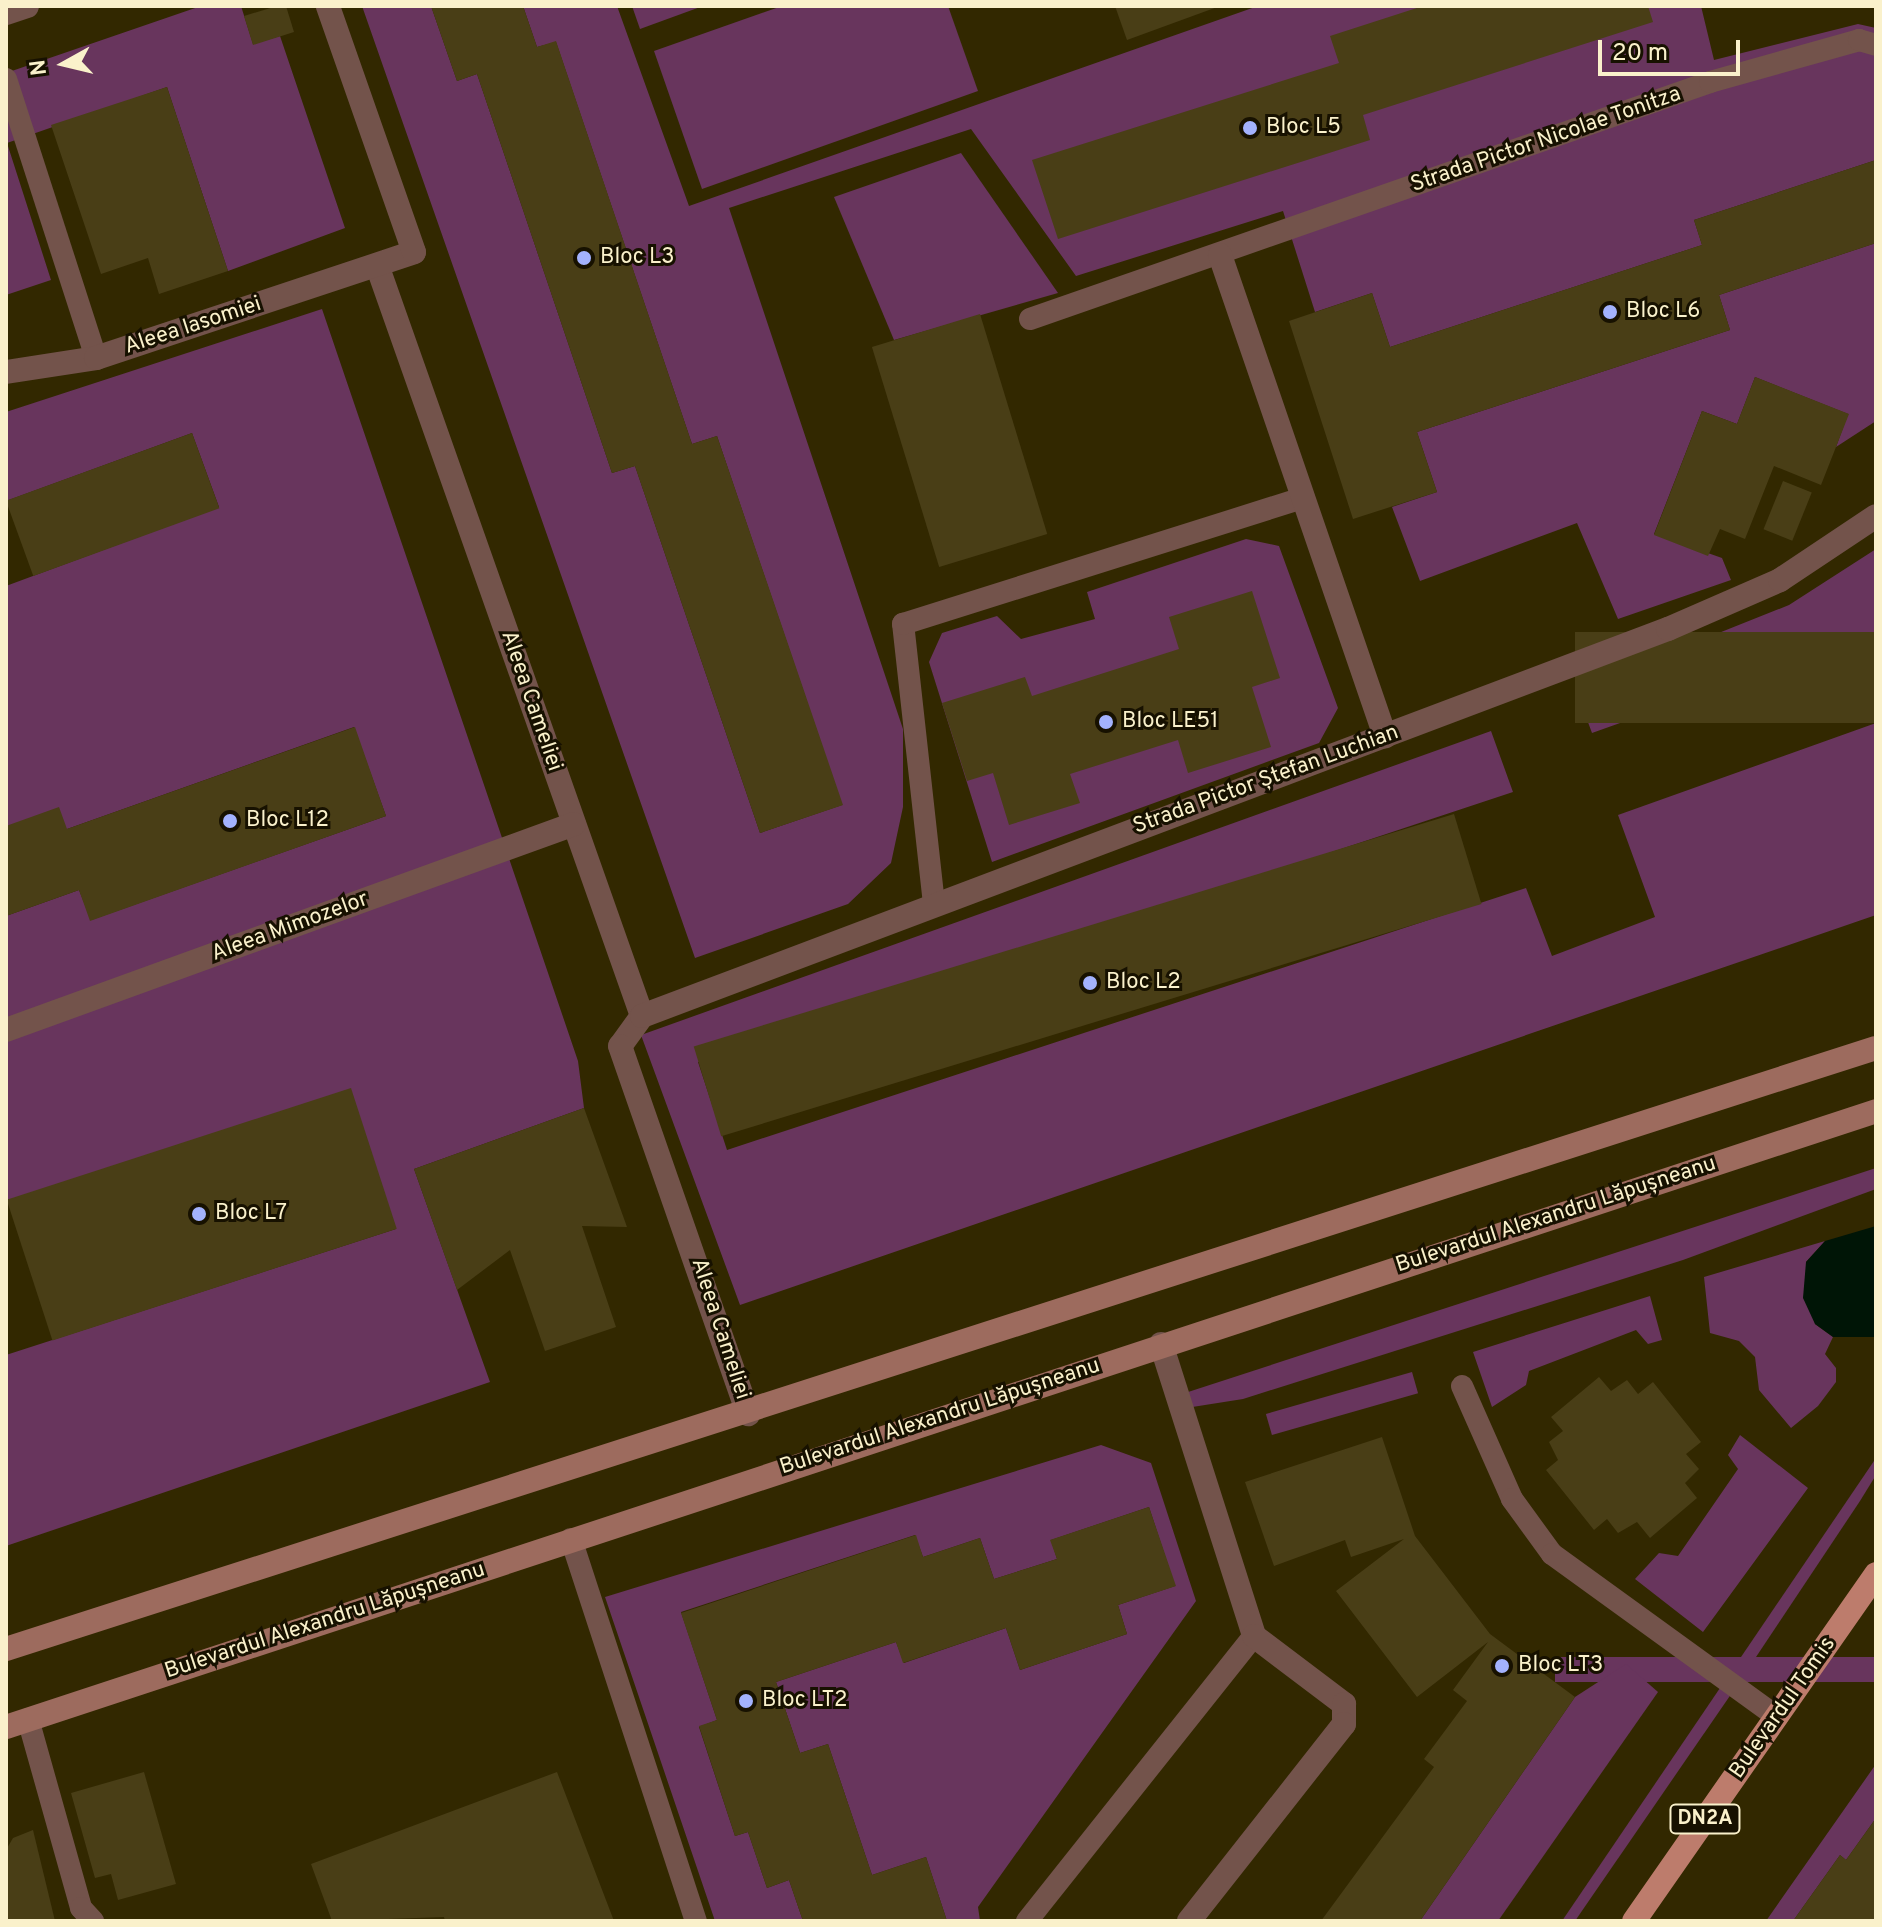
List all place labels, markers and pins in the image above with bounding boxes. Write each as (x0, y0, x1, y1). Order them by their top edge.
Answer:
place label: Bloc L5 (1266, 115, 1341, 141)
marker: Bloc L5 (1241, 119, 1259, 137)
place label: Bloc L3 (600, 245, 675, 271)
marker: Bloc L3 (575, 249, 593, 267)
place label: Bloc L6 (1626, 299, 1700, 325)
marker: Bloc L6 (1601, 303, 1619, 321)
place label: Bloc LE51 (1122, 709, 1218, 735)
marker: Bloc LE51 (1097, 713, 1115, 731)
place label: Bloc L12 (246, 808, 329, 834)
marker: Bloc L12 (221, 812, 239, 830)
place label: Bloc L2 (1106, 970, 1181, 996)
marker: Bloc L2 (1081, 974, 1099, 992)
place label: Bloc L7 (215, 1201, 287, 1227)
marker: Bloc L7 (190, 1205, 208, 1223)
place label: Bloc LT3 (1518, 1653, 1603, 1679)
marker: Bloc LT3 (1493, 1657, 1511, 1675)
place label: Bloc LT2 (762, 1688, 847, 1714)
marker: Bloc LT2 (737, 1692, 755, 1710)

